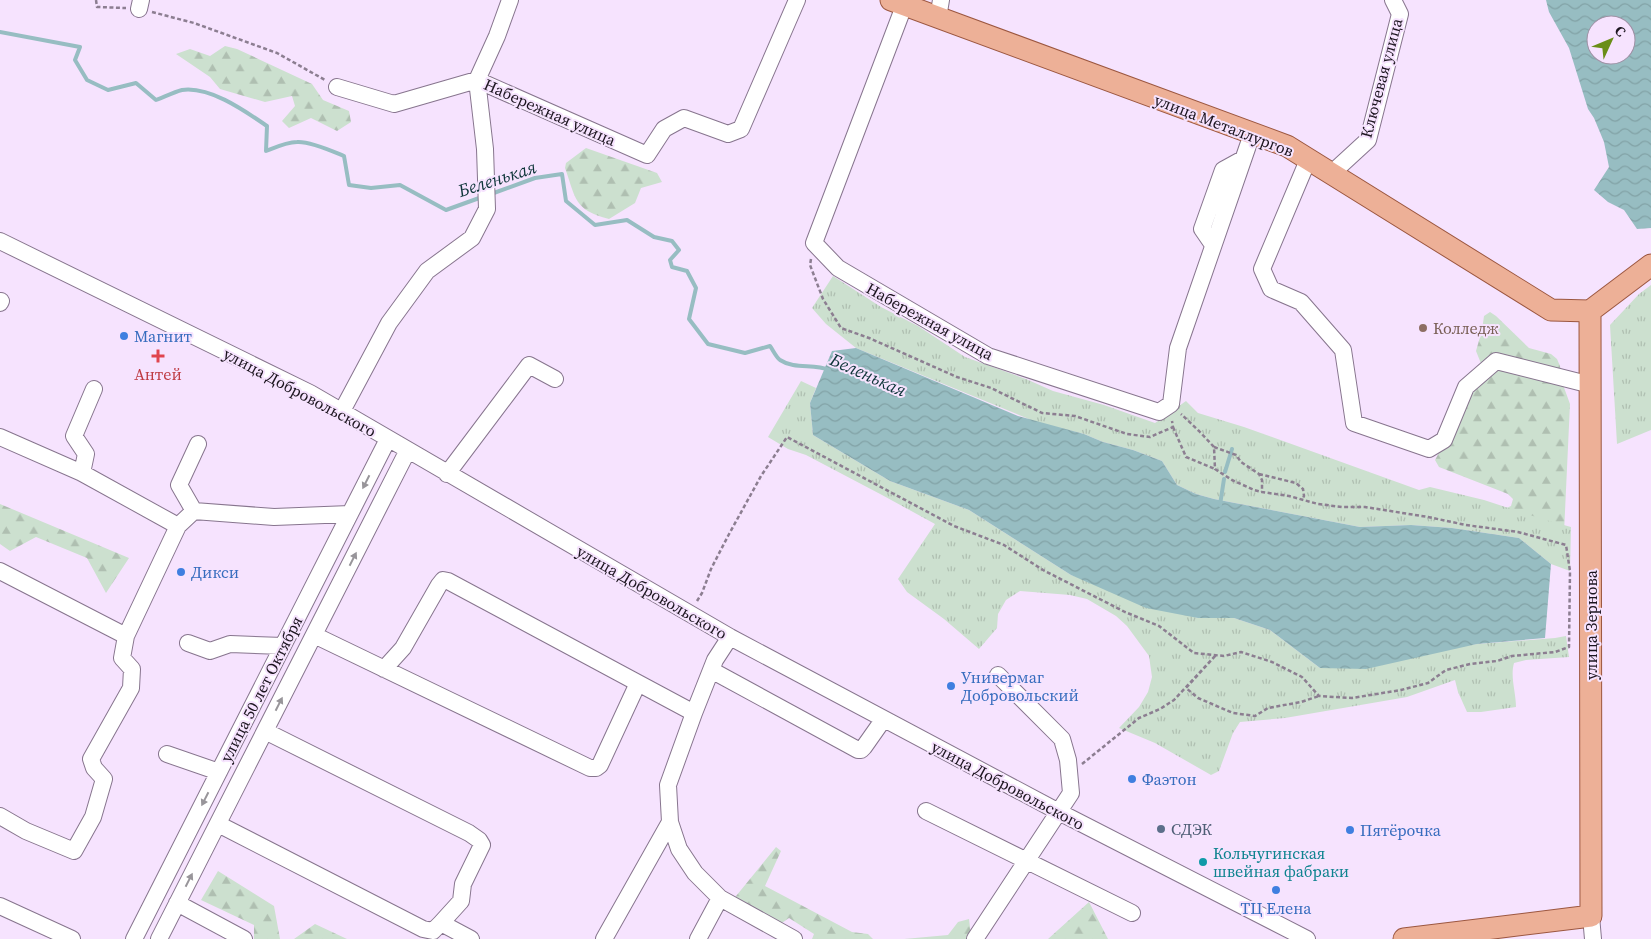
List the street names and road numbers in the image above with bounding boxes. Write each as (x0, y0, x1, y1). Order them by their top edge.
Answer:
street label: Ключевая улица (1354, 15, 1408, 140)
street label: Набережная улица (481, 73, 620, 151)
street label: улица Металлургов (1151, 88, 1297, 162)
street label: Набережная улица (862, 277, 998, 366)
street label: улица Добровольского (220, 342, 381, 442)
street label: улица Добровольского (573, 540, 731, 644)
street label: улица Зернова (1580, 569, 1602, 680)
street label: улица 50 лет Октября (215, 612, 307, 766)
street label: улица Добровольского (928, 735, 1089, 835)

